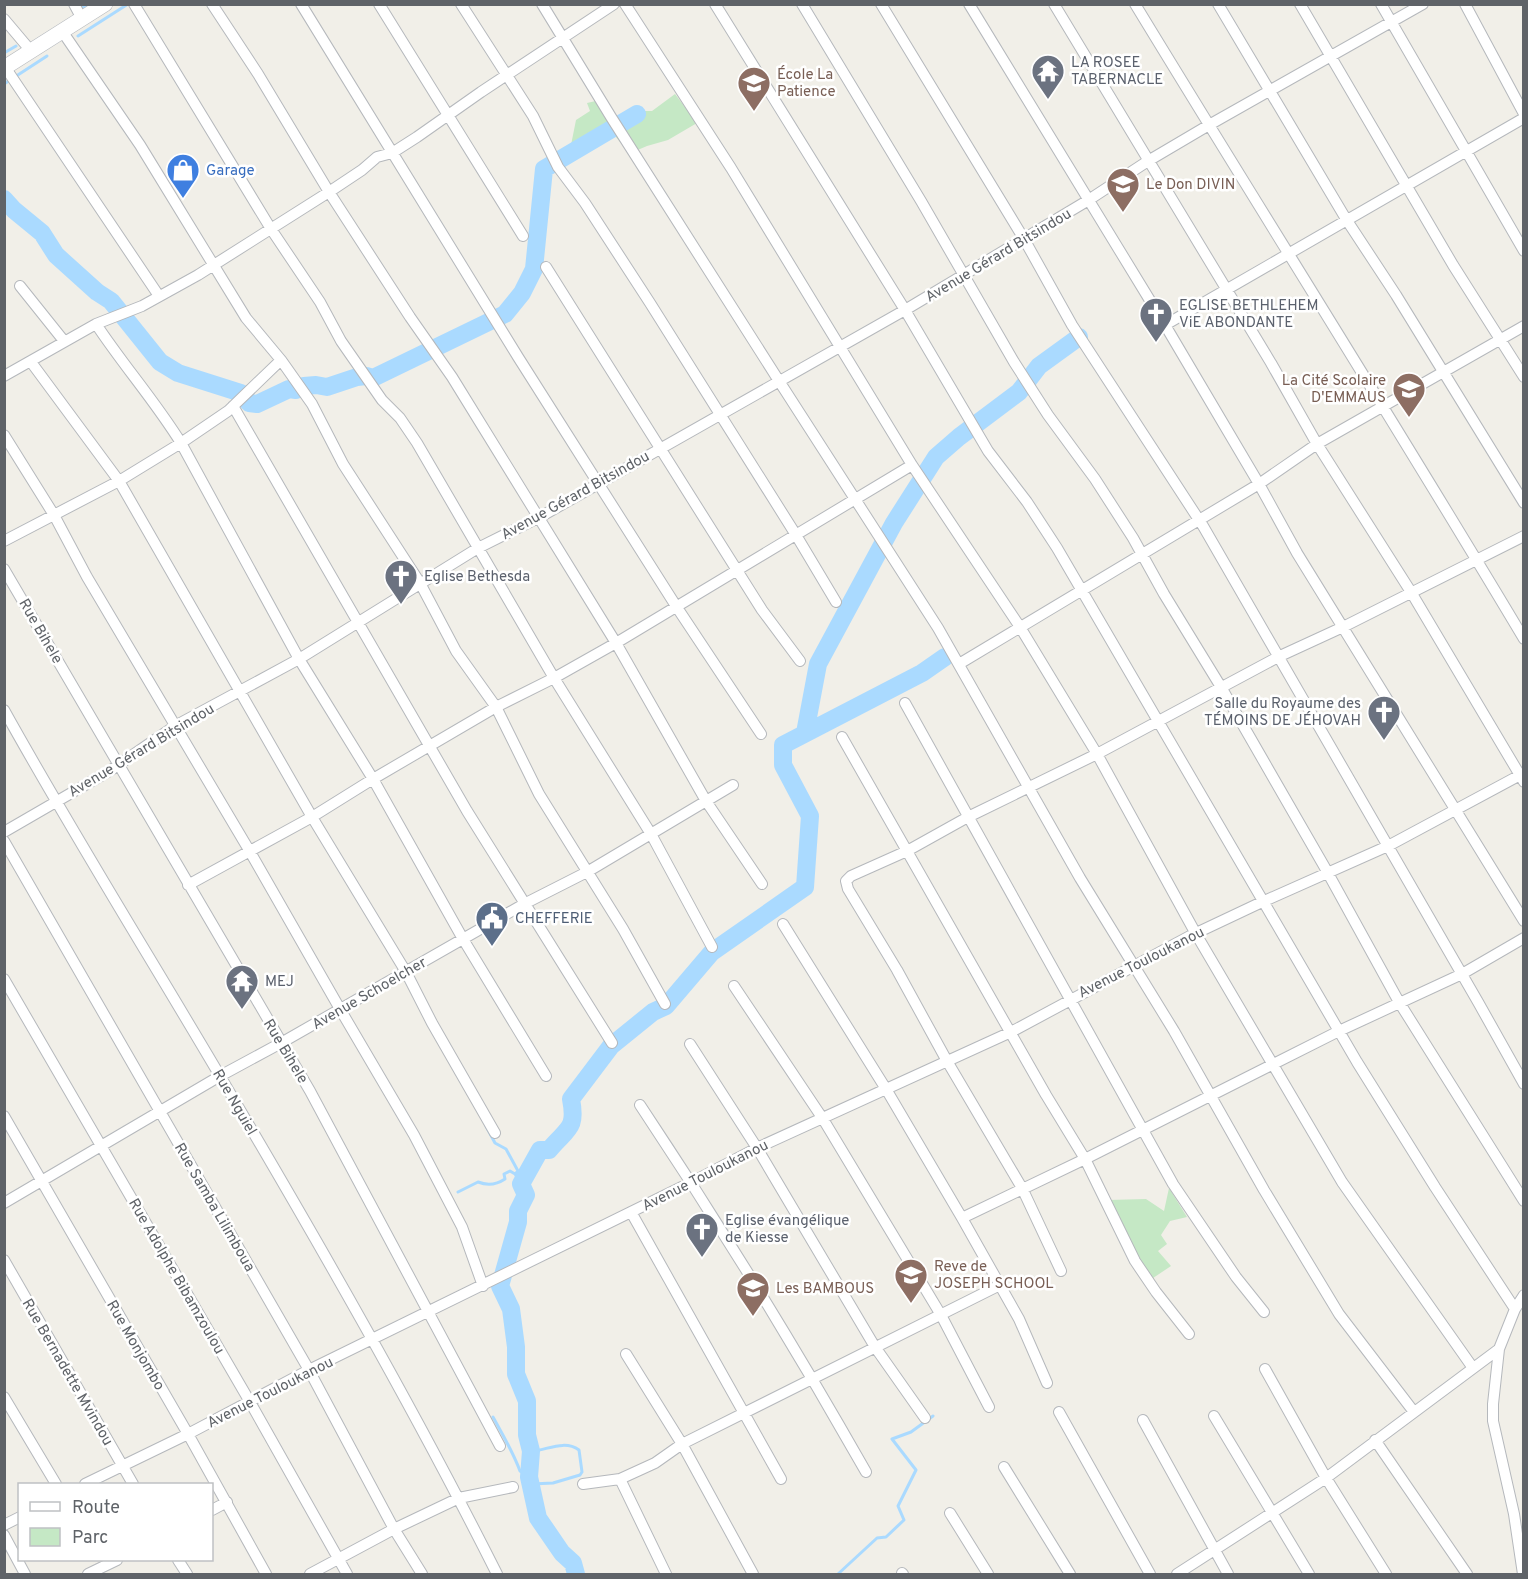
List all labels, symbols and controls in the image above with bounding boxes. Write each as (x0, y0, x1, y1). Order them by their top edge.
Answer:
temple icon: LA ROSEE TABERNACLE (1030, 53, 1066, 100)
place label: LA ROSEE TABERNACLE (1071, 54, 1163, 90)
school or university icon: École La Patience (736, 65, 772, 112)
place label: École La Patience (777, 65, 836, 102)
shop icon: Garage (165, 152, 201, 199)
place label: Garage (206, 162, 255, 181)
school or university icon: Le Don DIVIN (1105, 166, 1141, 213)
place label: Le Don DIVIN (1146, 176, 1235, 195)
street label: Avenue Gérard Bitsindou (922, 205, 1075, 307)
church icon: EGLISE BETHLEHEM ViE ABONDANTE (1138, 296, 1174, 343)
place label: EGLISE BETHLEHEM ViE ABONDANTE (1179, 297, 1319, 333)
school or university icon: La Cité Scolaire D'EMMAUS (1391, 371, 1427, 418)
place label: La Cité Scolaire D'EMMAUS (1282, 372, 1386, 408)
street label: Avenue Gérard Bitsindou (498, 448, 653, 545)
church icon: Eglise Bethesda (383, 558, 419, 605)
place label: Eglise Bethesda (424, 568, 530, 587)
street label: Rue Bihele (13, 596, 66, 668)
church icon: Salle du Royaume des TÉMOINS DE JÉHOVAH (1366, 694, 1402, 741)
place label: Salle du Royaume des TÉMOINS DE JÉHOVAH (1204, 695, 1361, 731)
street label: Avenue Gérard Bitsindou (65, 700, 218, 802)
public building icon: CHEFFERIE (474, 900, 510, 947)
place label: CHEFFERIE (515, 910, 593, 929)
street label: Avenue Touloukanou (1075, 923, 1208, 1003)
street label: Avenue Schoelcher (309, 954, 431, 1035)
temple icon: MEJ (224, 963, 260, 1010)
place label: MEJ (265, 973, 294, 992)
street label: Rue Bihele (258, 1016, 311, 1088)
street label: Rue Nguiel (207, 1066, 260, 1139)
street label: Avenue Touloukanou (639, 1136, 772, 1216)
street label: Rue Samba Lilimboua (169, 1140, 258, 1276)
street label: Rue Adolphe Bibamzoulou (123, 1195, 228, 1358)
church icon: Eglise évangélique de Kiesse (684, 1211, 720, 1258)
place label: Eglise évangélique de Kiesse (725, 1212, 849, 1248)
school or university icon: Reve de JOSEPH SCHOOL (893, 1257, 929, 1304)
place label: Reve de JOSEPH SCHOOL (934, 1258, 1054, 1294)
school or university icon: Les BAMBOUS (735, 1270, 771, 1317)
place label: Les BAMBOUS (776, 1280, 874, 1299)
street label: Rue Bernadette Mvindou (17, 1296, 117, 1450)
street label: Rue Monjombo (101, 1297, 168, 1394)
street label: Avenue Touloukanou (204, 1353, 337, 1433)
legend (18, 1483, 213, 1561)
text: Route (72, 1497, 120, 1520)
text: Parc (72, 1527, 108, 1550)

